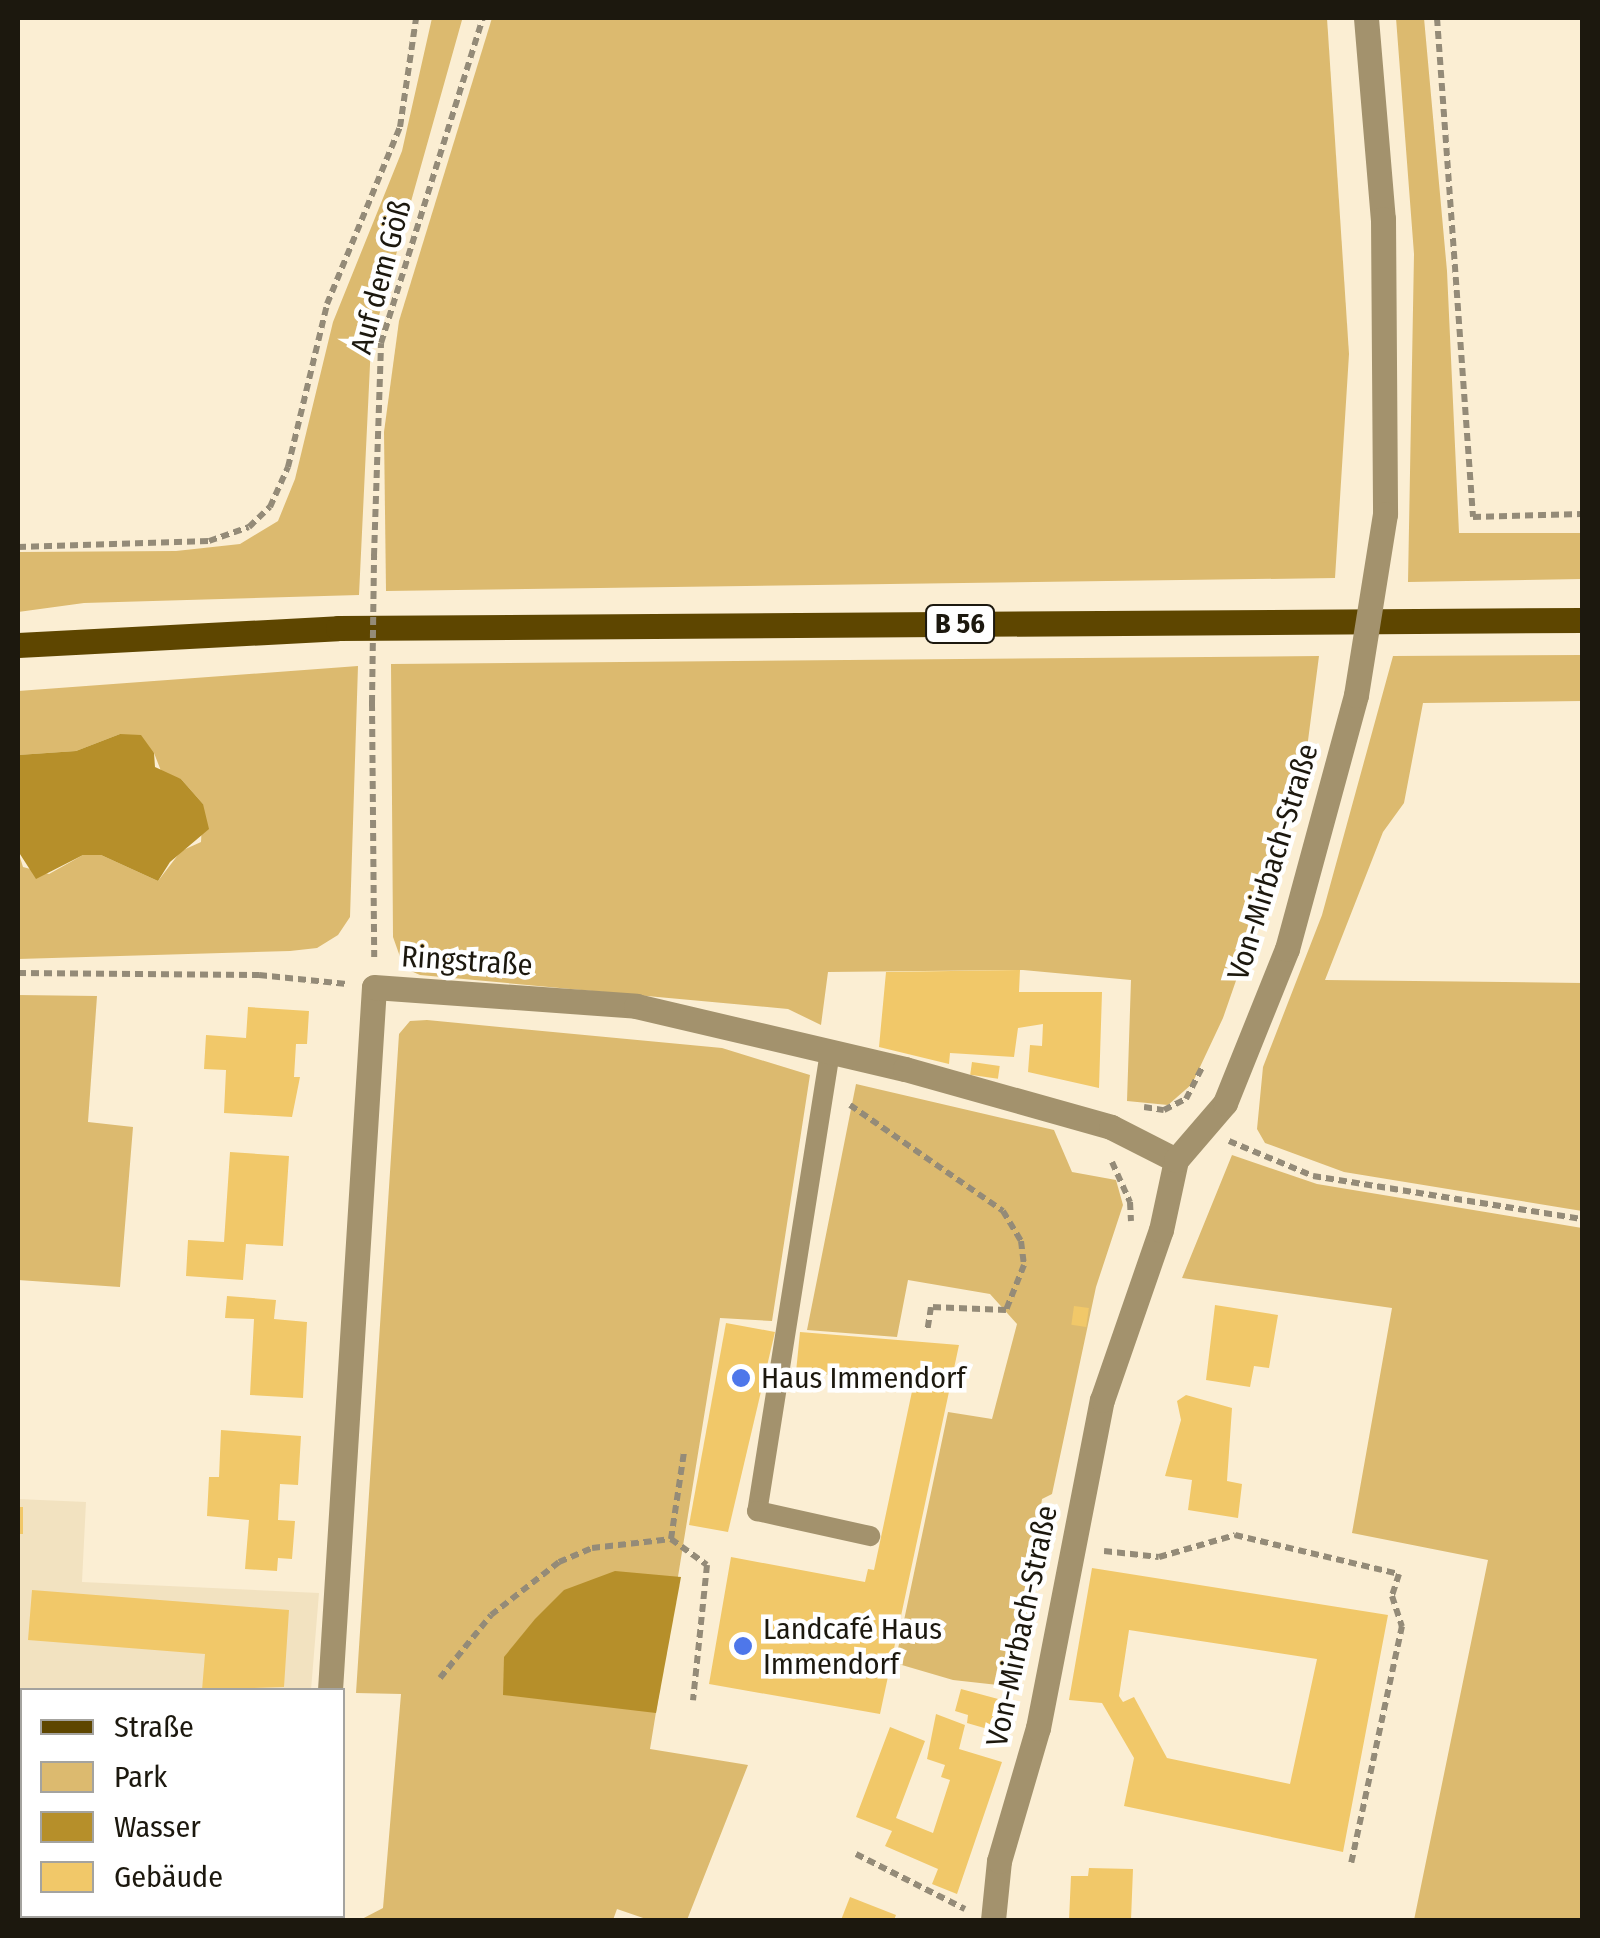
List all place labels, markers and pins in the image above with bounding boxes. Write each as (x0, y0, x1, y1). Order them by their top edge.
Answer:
place label: Haus Immendorf (761, 1360, 966, 1396)
marker: Haus Immendorf (730, 1367, 752, 1389)
place label: Landcafé Haus Immendorf (763, 1611, 942, 1682)
marker: Landcafé Haus Immendorf (732, 1635, 754, 1657)

